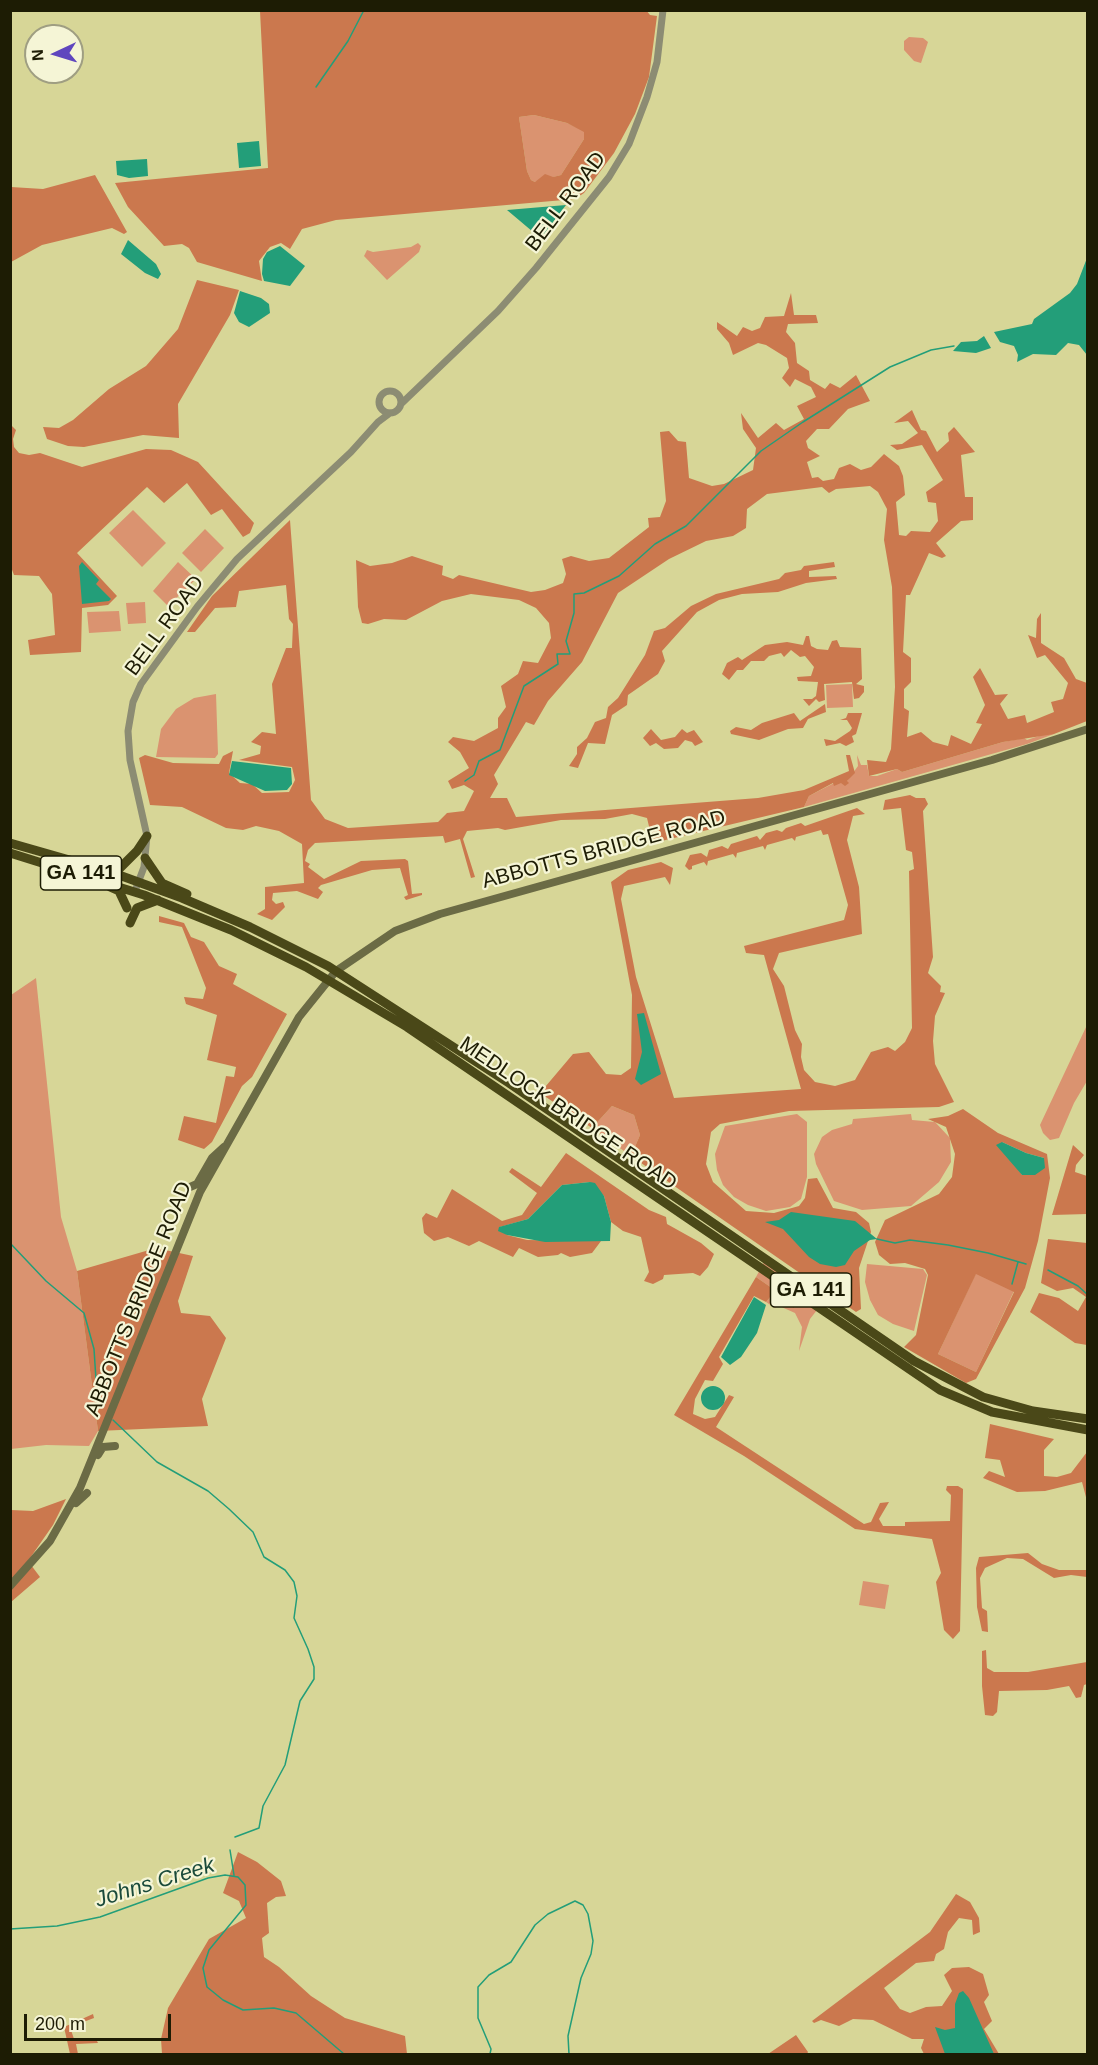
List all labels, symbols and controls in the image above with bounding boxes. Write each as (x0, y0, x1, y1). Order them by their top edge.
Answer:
north arrow (24, 24, 84, 84)
text: N (29, 49, 46, 62)
street label: BELL ROAD (520, 147, 612, 257)
street label: BELL ROAD (120, 571, 210, 681)
street label: ABBOTTS BRIDGE ROAD (480, 805, 728, 895)
road number: GA 141 (40, 856, 122, 890)
street label: MEDLOCK BRIDGE ROAD (455, 1032, 681, 1196)
street label: ABBOTTS BRIDGE ROAD (80, 1178, 198, 1420)
road number: GA 141 (770, 1273, 852, 1307)
water label: Johns Creek (92, 1852, 218, 1914)
scale bar (27, 2002, 174, 2040)
text: 200 m (35, 2014, 85, 2034)

